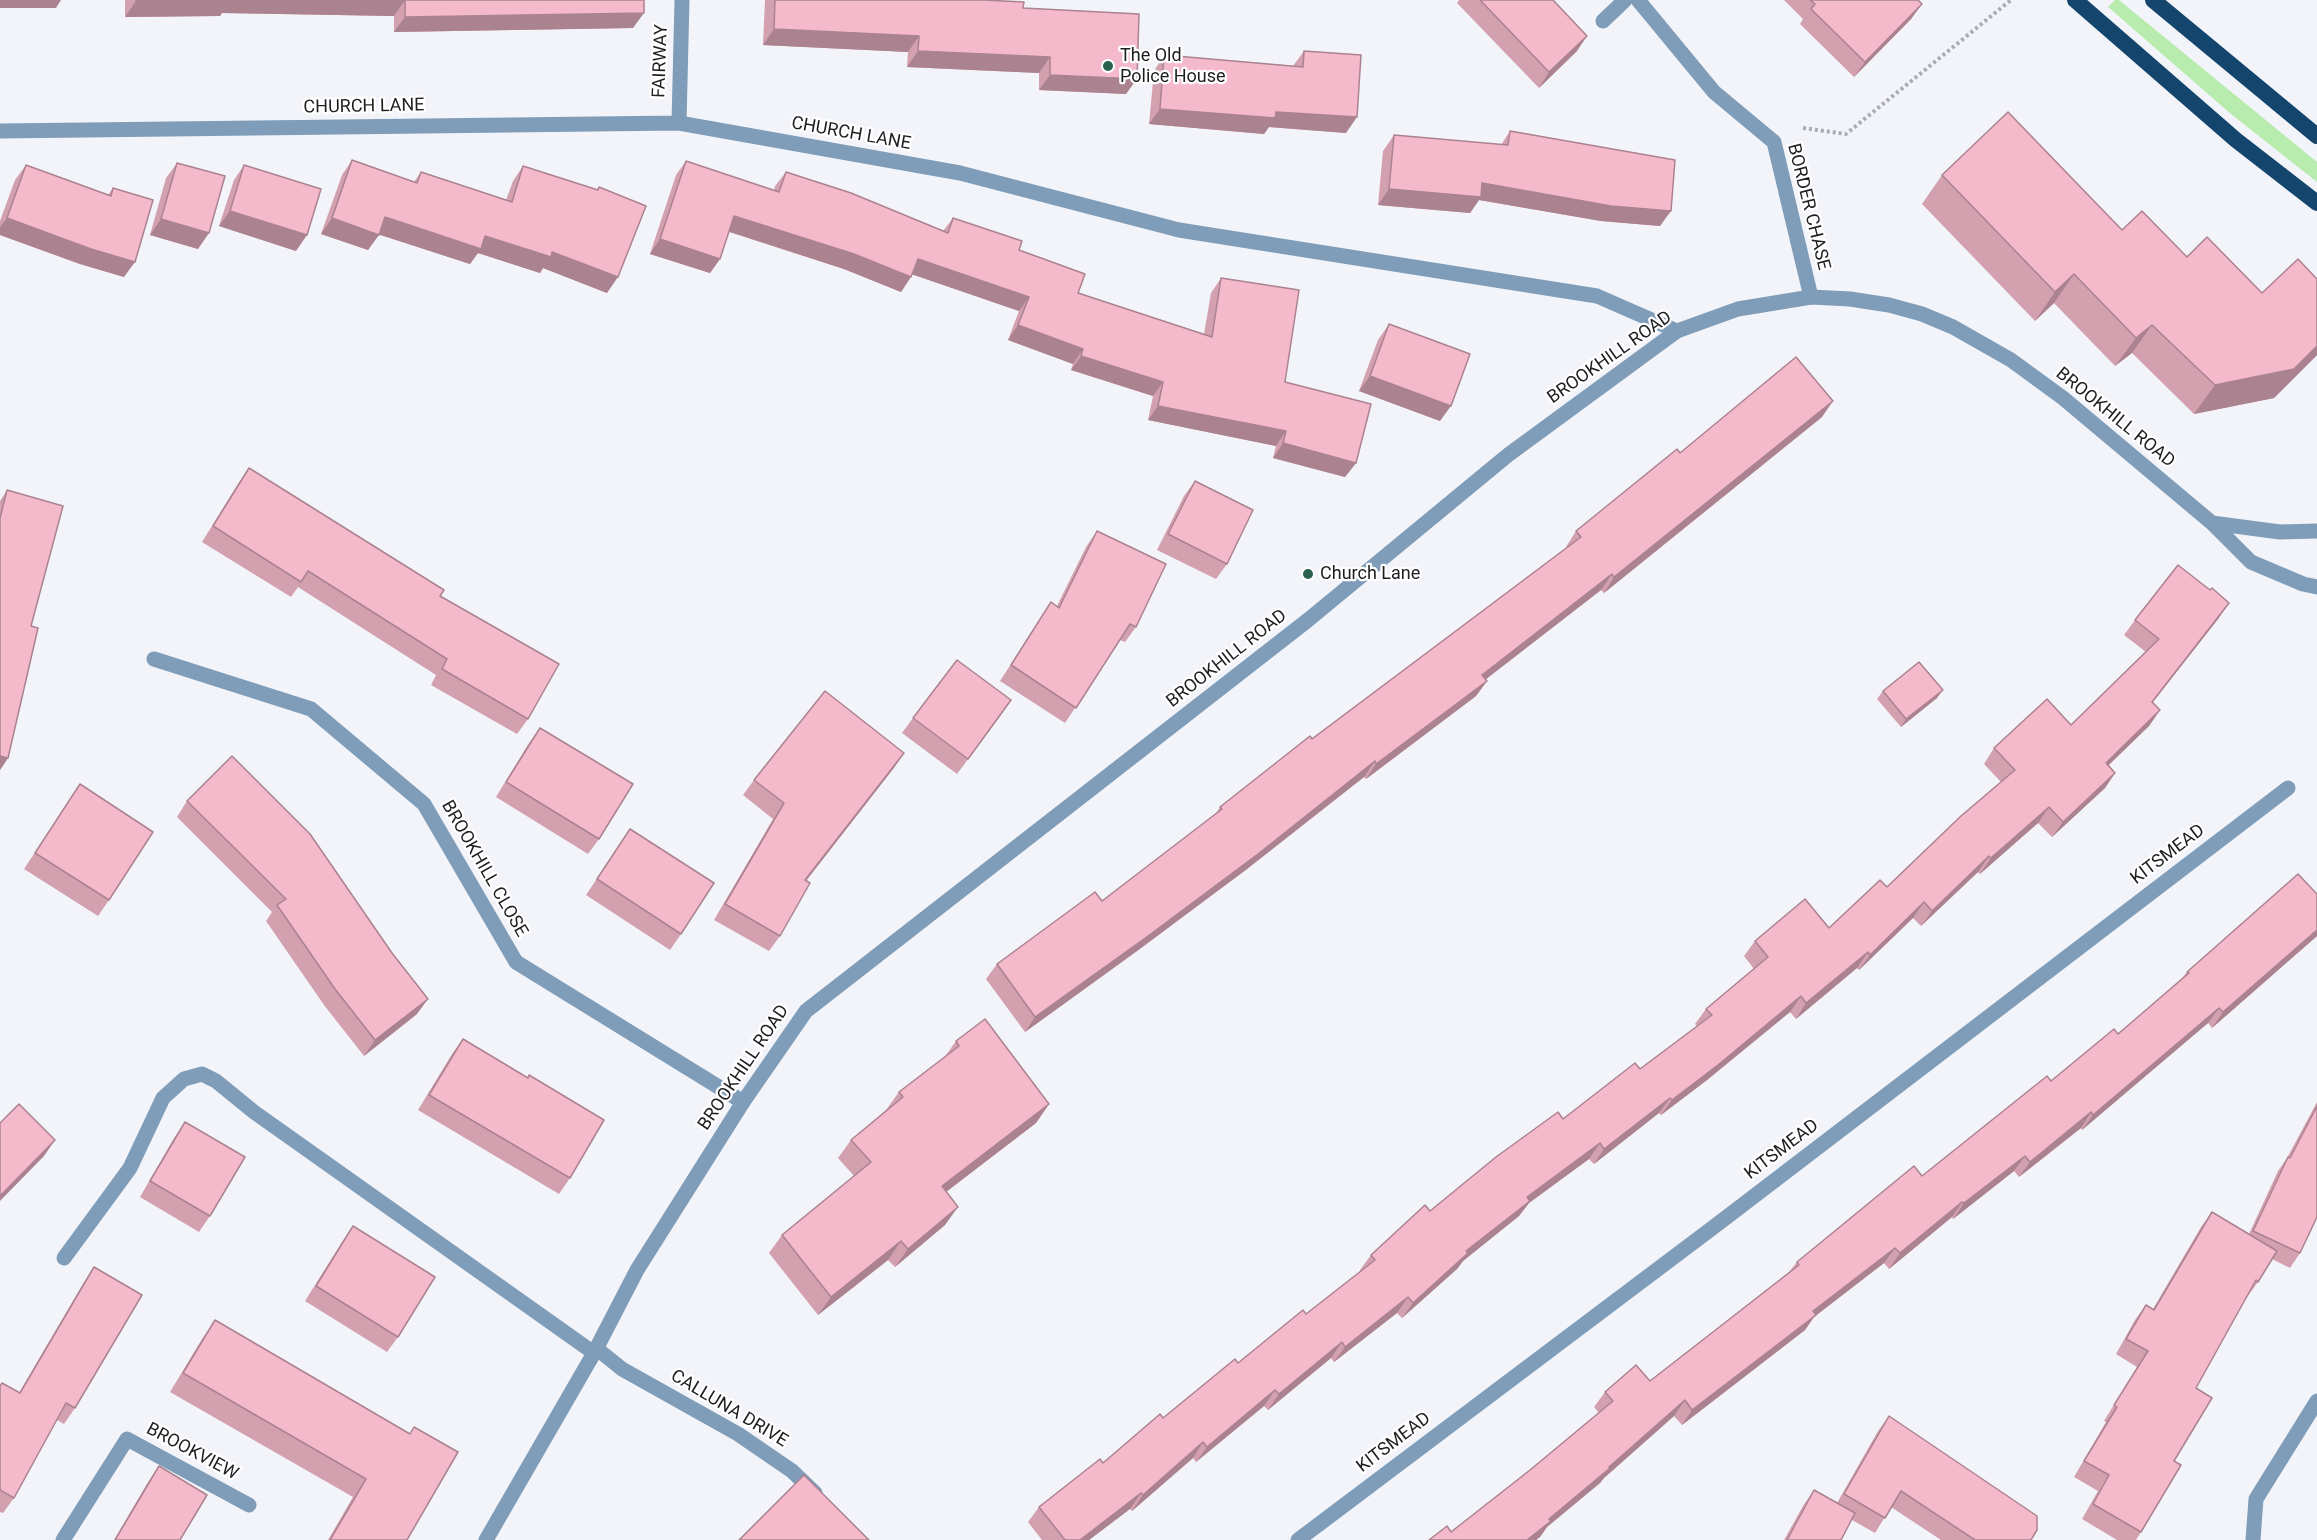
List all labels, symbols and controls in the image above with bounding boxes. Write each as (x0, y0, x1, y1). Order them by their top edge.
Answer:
street label: FAIRWAY (649, 24, 673, 98)
place label: The Old Police House (1120, 45, 1226, 88)
marker: The Old Police House (1101, 59, 1115, 73)
street label: CHURCH LANE (303, 95, 425, 119)
street label: CHURCH LANE (790, 113, 912, 155)
street label: BORDER CHASE (1782, 141, 1834, 273)
street label: BROOKHILL ROAD (1544, 307, 1676, 409)
street label: BROOKHILL ROAD (2051, 363, 2179, 473)
place label: Church Lane (1320, 563, 1420, 585)
marker: Church Lane (1301, 567, 1315, 581)
street label: BROOKHILL ROAD (1163, 605, 1291, 713)
street label: BROOKHILL CLOSE (436, 797, 532, 941)
street label: KITSMEAD (2127, 820, 2209, 890)
street label: BROOKHILL ROAD (694, 1001, 794, 1135)
street label: KITSMEAD (1741, 1115, 1823, 1185)
street label: CALLUNA DRIVE (667, 1366, 791, 1452)
street label: KITSMEAD (1353, 1408, 1435, 1478)
street label: BROOKVIEW (142, 1419, 242, 1485)

